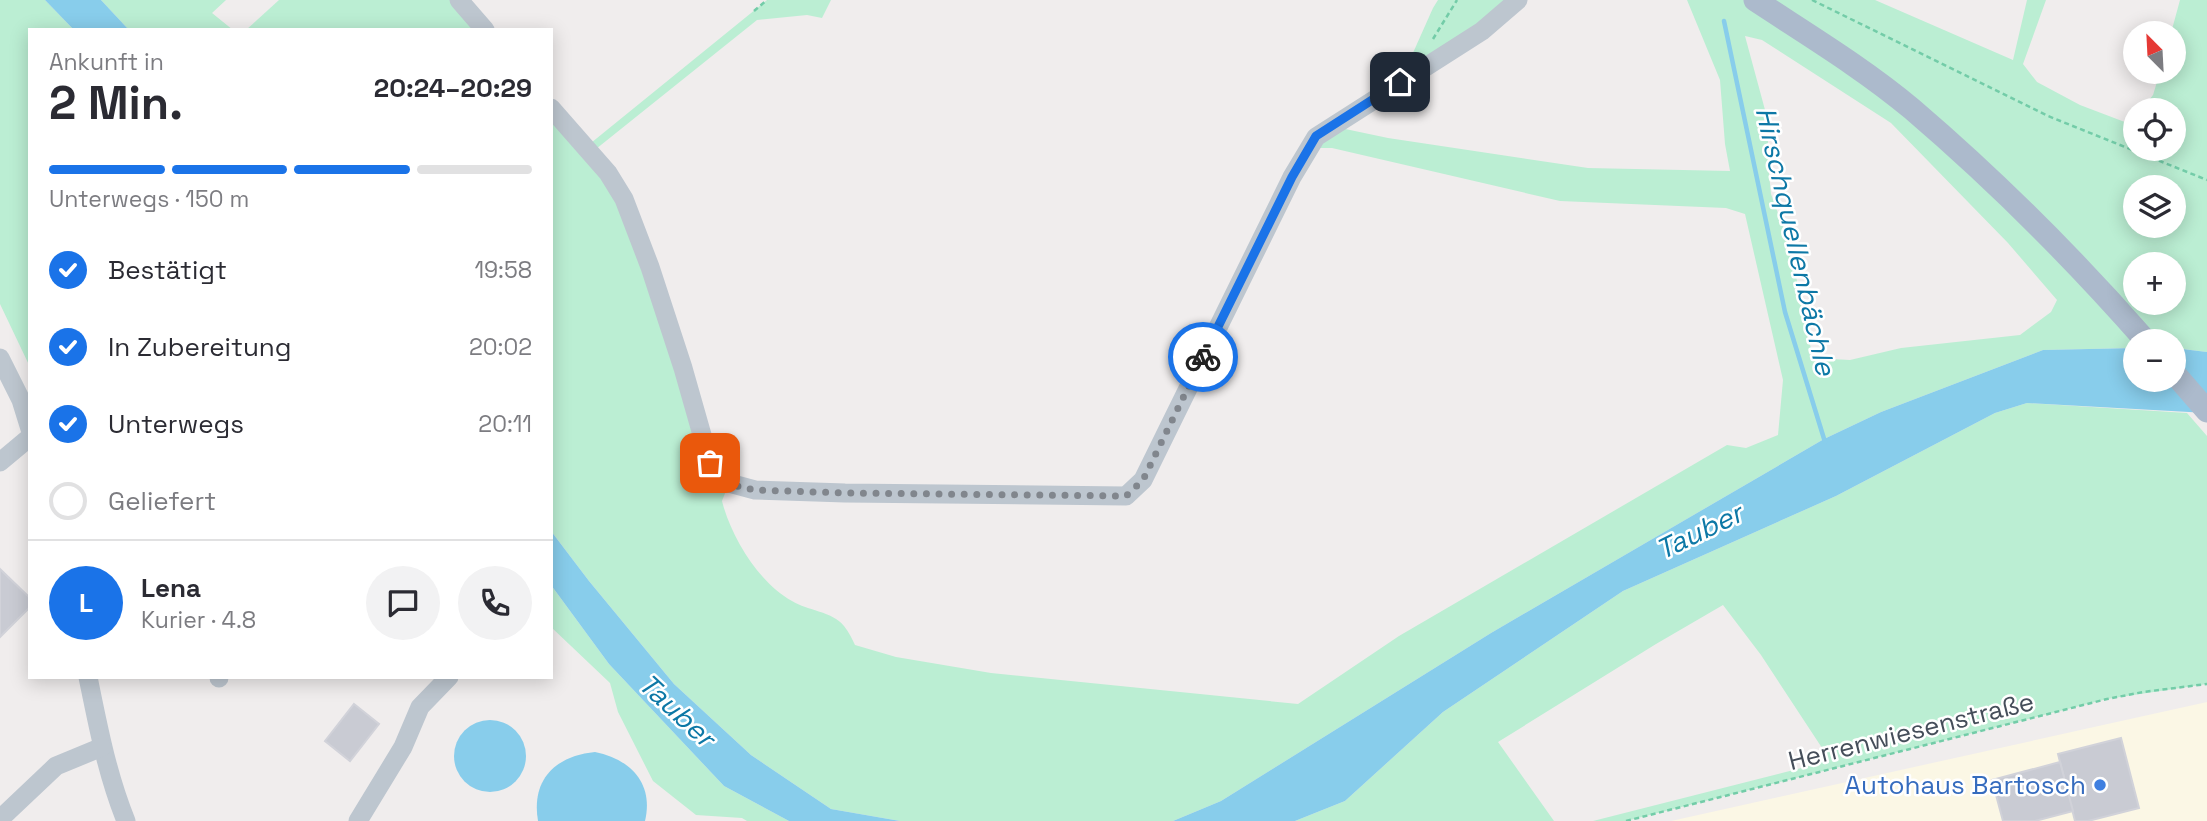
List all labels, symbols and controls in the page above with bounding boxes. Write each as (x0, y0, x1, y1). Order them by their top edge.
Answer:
north arrow (2123, 21, 2186, 84)
map controls (2123, 21, 2186, 392)
text: Ankunft in (49, 47, 164, 77)
pin (1370, 52, 1430, 112)
icon: home (1381, 63, 1419, 101)
text: 20:24–20:29 (374, 71, 532, 105)
text: 2 Min. (49, 74, 183, 132)
button: locate (2123, 98, 2186, 161)
water label: Hirschquellenbächle (1748, 103, 1845, 380)
button: layers (2123, 175, 2186, 238)
text: Unterwegs · 150 m (49, 184, 249, 214)
icon: check (49, 251, 87, 289)
button: + (2123, 252, 2186, 315)
text: Bestätigt (108, 253, 227, 287)
text: 19:58 (474, 255, 532, 285)
courier (1168, 322, 1238, 392)
icon: check (49, 328, 87, 366)
button: − (2123, 329, 2186, 392)
text: In Zubereitung (108, 330, 292, 364)
text: 20:02 (469, 332, 532, 362)
icon: bike (1184, 338, 1222, 376)
icon: check (49, 405, 87, 443)
text: Unterwegs (108, 407, 244, 441)
text: 20:11 (478, 409, 532, 439)
pin (680, 433, 740, 493)
icon: bag (691, 444, 729, 482)
text: Geliefert (108, 484, 216, 518)
water label: Tauber (1650, 493, 1751, 567)
button: chat (366, 566, 440, 640)
button: phone (458, 566, 532, 640)
text: Lena (141, 571, 201, 605)
text: L (79, 586, 93, 620)
text: Kurier · 4.8 (141, 605, 256, 635)
water label: Tauber (631, 665, 725, 757)
street label: Herrenwiesenstraße (1785, 684, 2037, 778)
place label: Autohaus Bartosch (1845, 768, 2086, 802)
marker: Autohaus Bartosch (2092, 777, 2108, 793)

